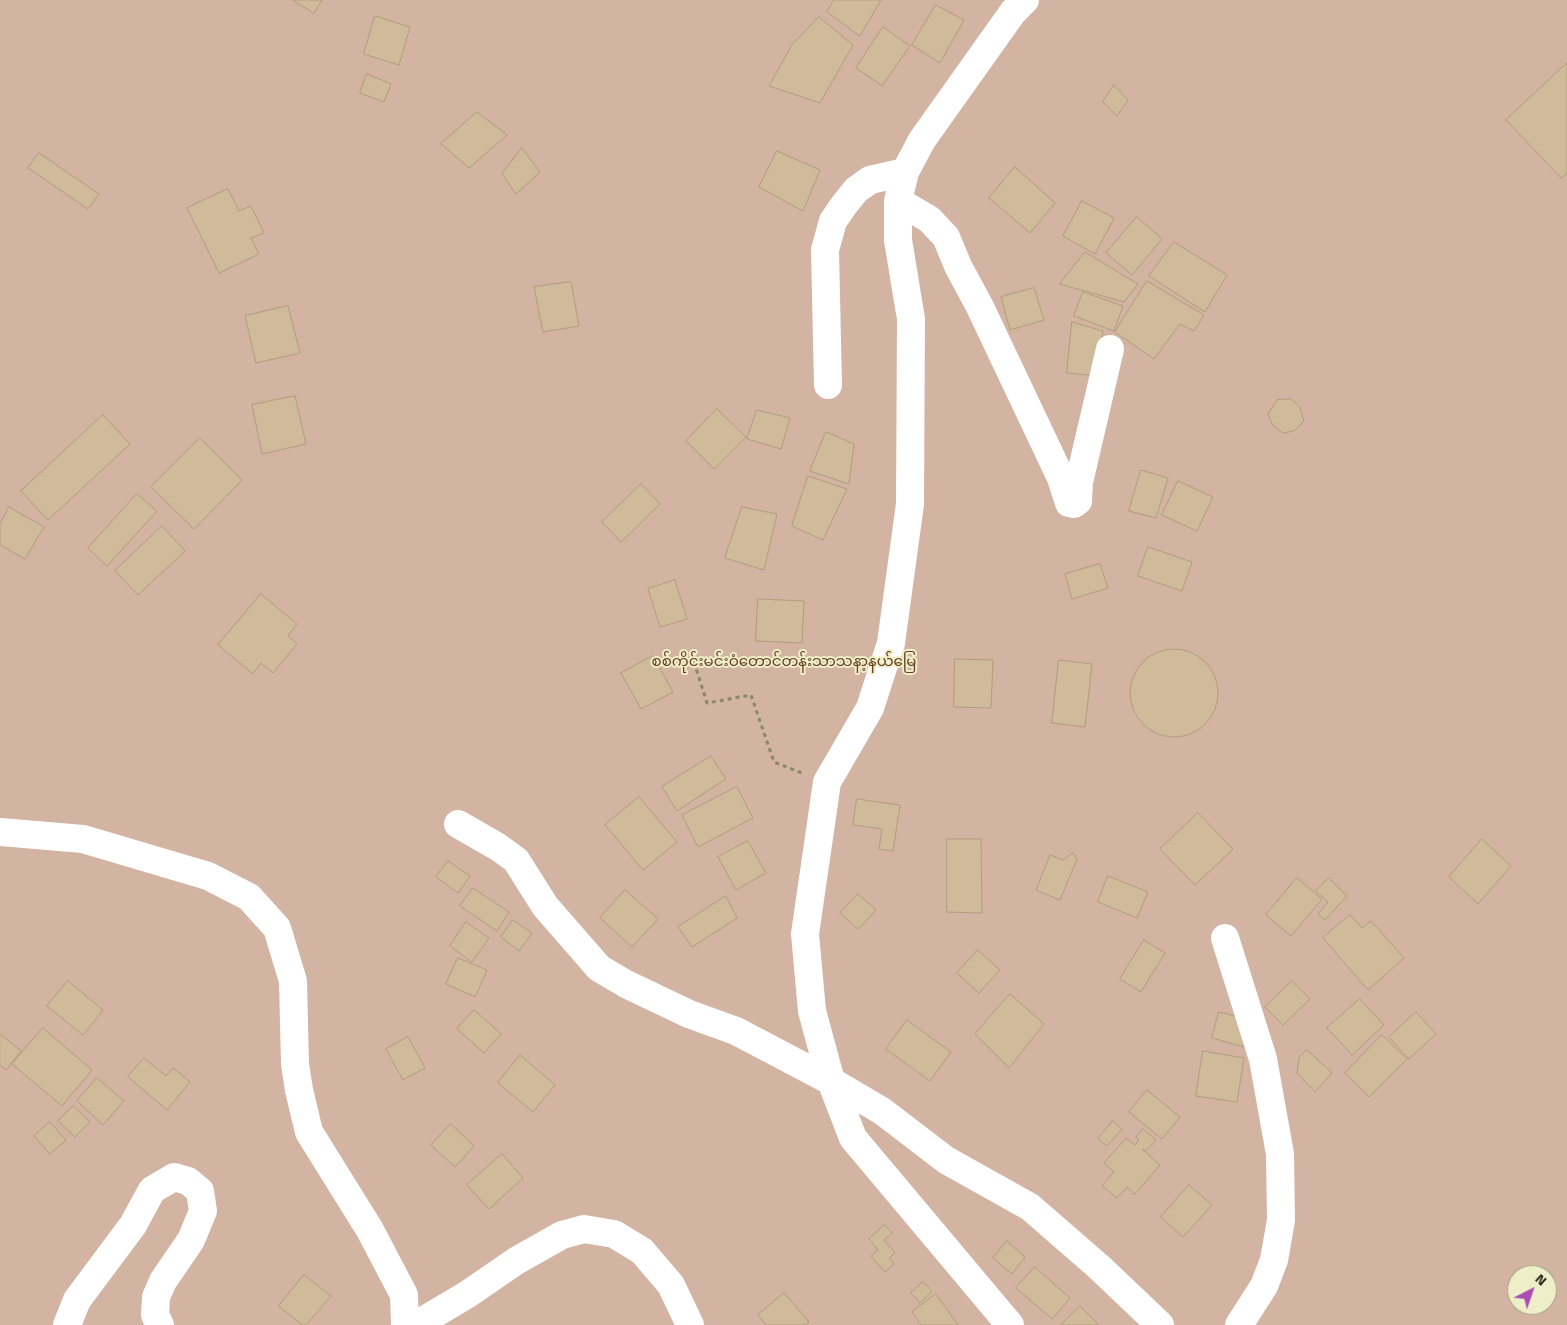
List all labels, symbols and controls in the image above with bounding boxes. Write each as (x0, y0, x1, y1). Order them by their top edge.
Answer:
park label: စစ်ကိုင်းမင်းဝံတောင်တန်းသာသနာ့နယ်မြေ (652, 653, 916, 671)
north arrow (1507, 1265, 1557, 1315)
text: N (1531, 1268, 1552, 1290)

